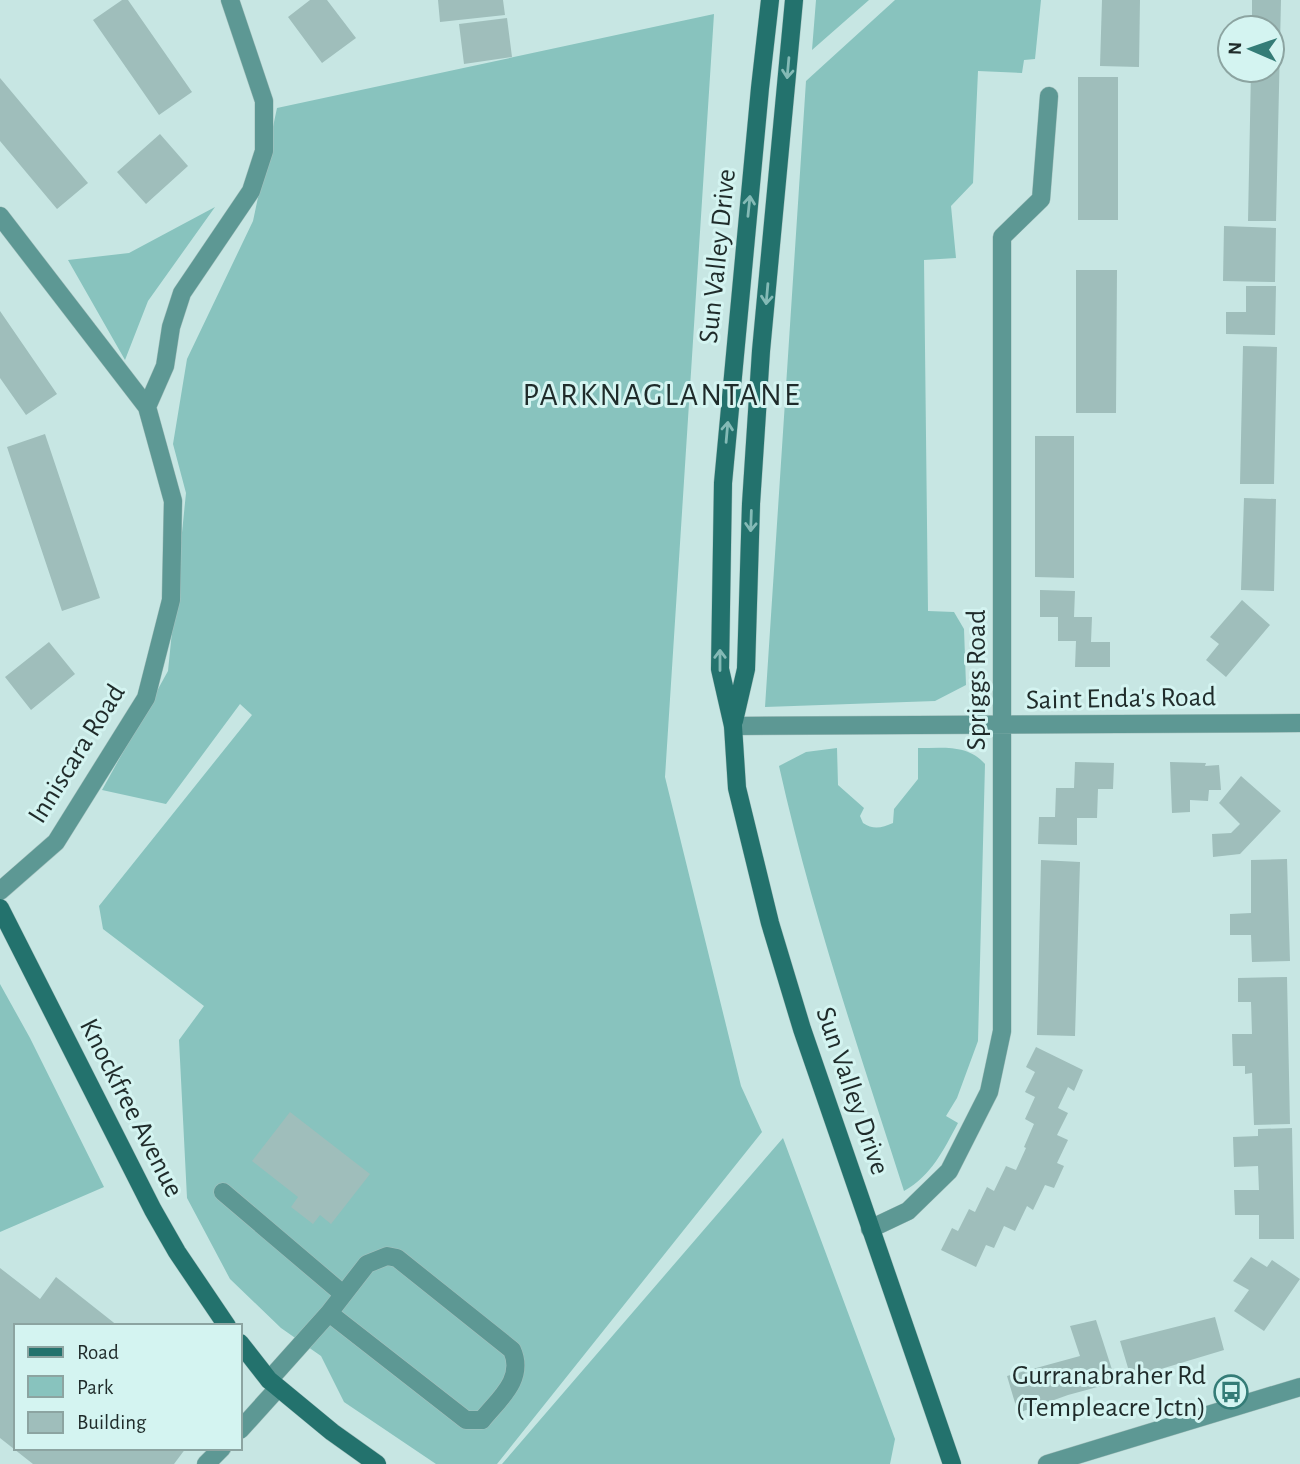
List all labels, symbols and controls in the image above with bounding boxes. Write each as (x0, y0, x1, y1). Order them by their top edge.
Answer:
north arrow (1216, 14, 1286, 84)
text: N (1226, 42, 1245, 55)
one-way arrow (781, 56, 794, 79)
street label: Sun Valley Drive (695, 167, 741, 345)
one-way arrow (743, 195, 756, 218)
one-way arrow (760, 283, 773, 305)
district label: PARKNAGLANTANE (523, 379, 801, 411)
one-way arrow (721, 421, 734, 444)
one-way arrow (744, 510, 757, 533)
street label: Spriggs Road (963, 610, 991, 750)
one-way arrow (713, 648, 727, 671)
street label: Inniscara Road (23, 680, 131, 828)
street label: Saint Enda's Road (1026, 683, 1216, 715)
street label: Sun Valley Drive (810, 1004, 894, 1178)
street label: Knockfree Avenue (74, 1014, 188, 1202)
legend (14, 1324, 242, 1450)
text: Road (77, 1342, 119, 1363)
place label: Gurranabraher Rd (Templeacre Jctn) (1012, 1362, 1206, 1422)
bus stop icon: Gurranabraher Rd (Templeacre Jctn) (1212, 1373, 1250, 1411)
text: Park (77, 1377, 114, 1398)
text: Building (77, 1412, 147, 1433)

